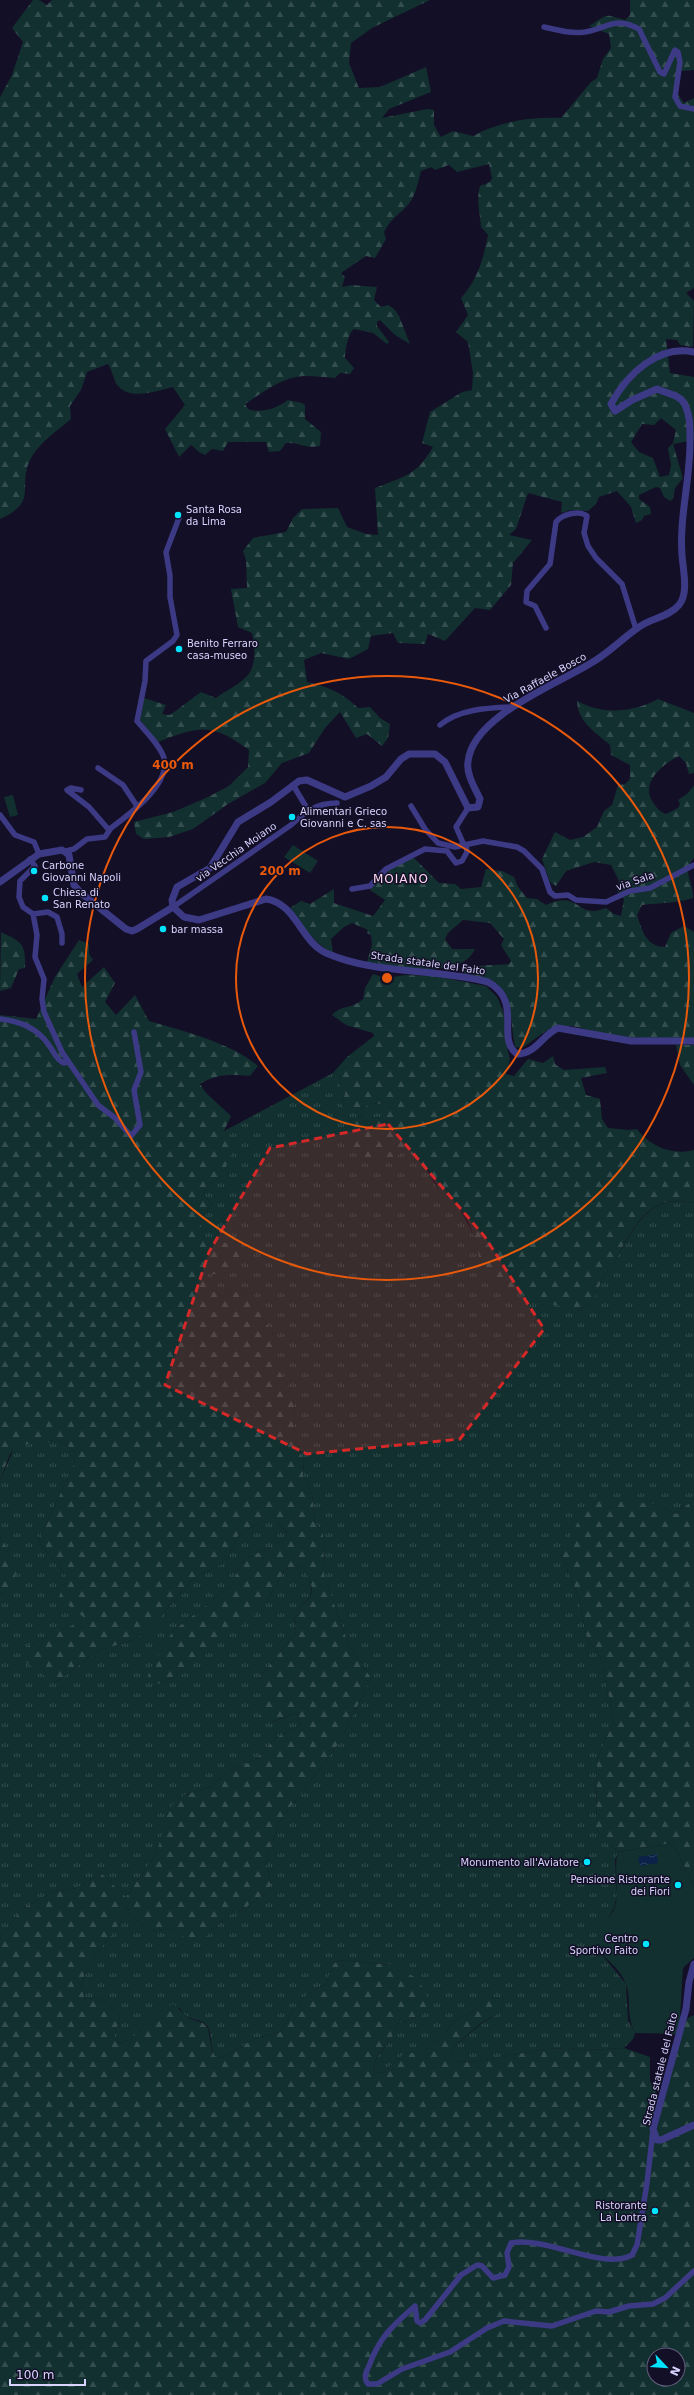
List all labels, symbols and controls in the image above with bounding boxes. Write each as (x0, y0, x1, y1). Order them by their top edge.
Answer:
place label: Santa Rosa da Lima (186, 504, 242, 527)
marker: Santa Rosa da Lima (173, 510, 183, 520)
place label: Benito Ferraro casa-museo (187, 638, 258, 661)
marker: Benito Ferraro casa-museo (174, 644, 184, 654)
street label: Via Raffaele Bosco (502, 651, 588, 705)
text: 400 m (152, 758, 194, 772)
place label: Alimentari Grieco Giovanni e C. sas (300, 806, 387, 829)
marker: Alimentari Grieco Giovanni e C. sas (287, 812, 297, 822)
street label: via Vecchia Moiano (194, 820, 278, 884)
place label: Carbone Giovanni Napoli (42, 860, 121, 883)
text: 200 m (259, 864, 301, 878)
marker: Carbone Giovanni Napoli (29, 866, 39, 876)
street label: via Sala (615, 869, 655, 893)
district label: MOIANO (373, 872, 429, 886)
place label: Chiesa di San Renato (53, 887, 110, 910)
marker: Chiesa di San Renato (40, 893, 50, 903)
marker: bar massa (158, 924, 168, 934)
place label: bar massa (171, 924, 223, 935)
street label: Strada statale del Faito (370, 949, 486, 977)
centre of rings (380, 971, 394, 985)
place label: Monumento all'Aviatore (461, 1857, 579, 1868)
marker: Monumento all'Aviatore (582, 1857, 592, 1867)
place label: Pensione Ristorante dei Fiori (570, 1874, 670, 1897)
marker: Pensione Ristorante dei Fiori (673, 1880, 683, 1890)
place label: Centro Sportivo Faito (569, 1933, 638, 1956)
marker: Centro Sportivo Faito (641, 1939, 651, 1949)
street label: Strada statale del Faito (641, 2011, 679, 2127)
place label: Ristorante La Lontra (595, 2200, 647, 2223)
marker: Ristorante La Lontra (650, 2206, 660, 2216)
north arrow (646, 2347, 686, 2387)
scale bar (10, 2361, 85, 2387)
text: N (667, 2364, 682, 2378)
text: 100 m (16, 2368, 54, 2382)

